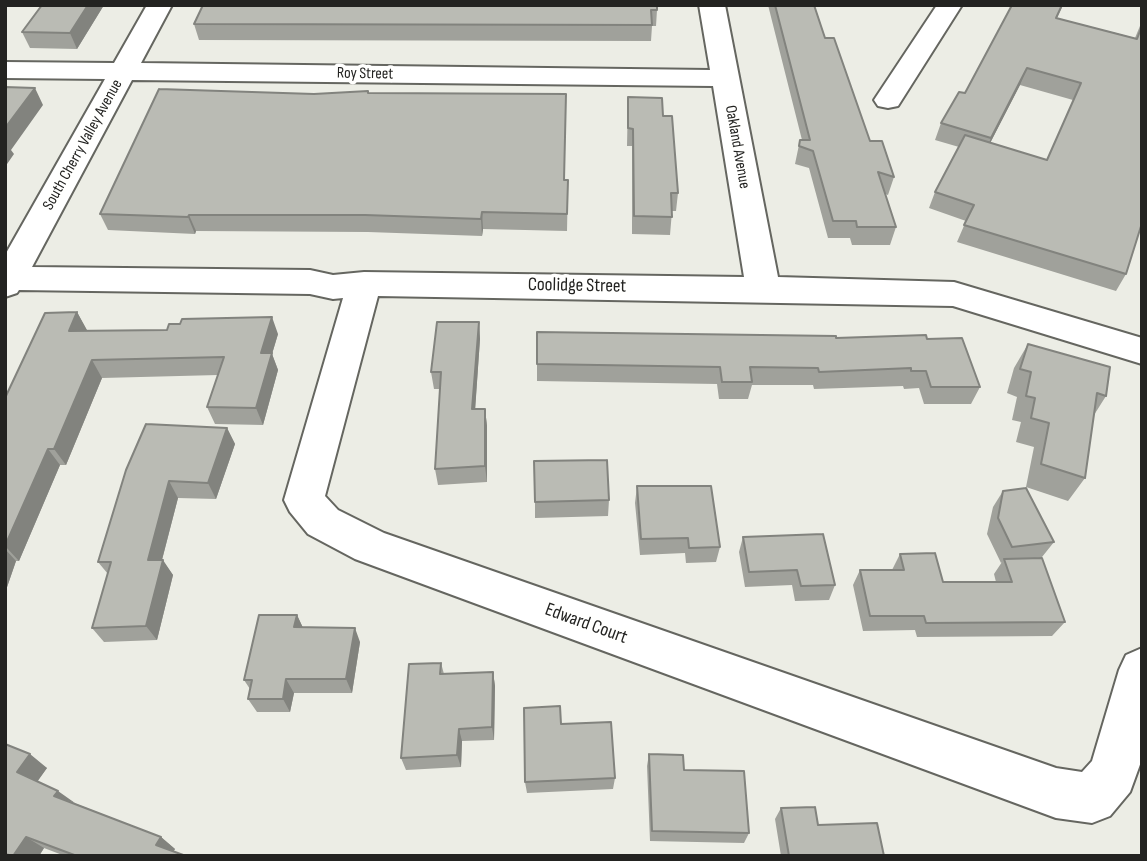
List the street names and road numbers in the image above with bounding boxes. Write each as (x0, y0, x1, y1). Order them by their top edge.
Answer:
street label: Roy Street (337, 64, 393, 84)
street label: South Cherry Valley Avenue (39, 76, 127, 214)
street label: Oakland Avenue (720, 104, 754, 190)
street label: Coolidge Street (528, 274, 626, 298)
street label: Edward Court (542, 599, 630, 649)

